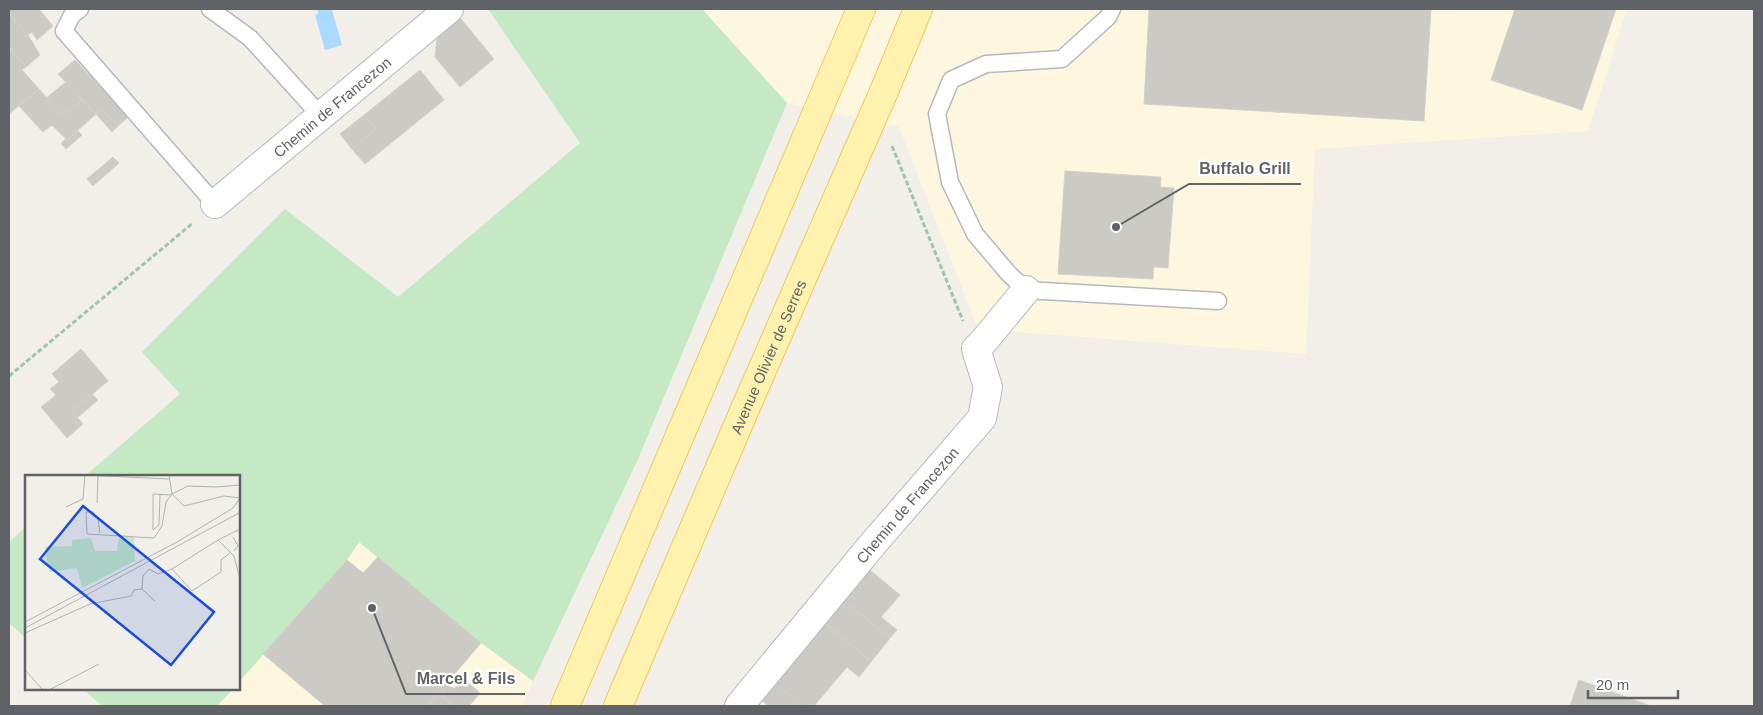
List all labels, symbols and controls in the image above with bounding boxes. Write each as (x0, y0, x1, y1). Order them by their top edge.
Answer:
street label: Chemin de Francezon (270, 53, 394, 160)
callout: Buffalo Grill (1189, 153, 1301, 184)
text: Buffalo Grill (1199, 160, 1291, 177)
street label: Avenue Olivier de Serres (727, 277, 809, 437)
street label: Chemin de Francezon (852, 443, 962, 566)
inset map (25, 475, 240, 690)
callout: Marcel & Fils (406, 663, 525, 694)
scale bar (1588, 668, 1678, 700)
text: Marcel & Fils (417, 670, 515, 687)
text: 20 m (1596, 676, 1629, 693)

